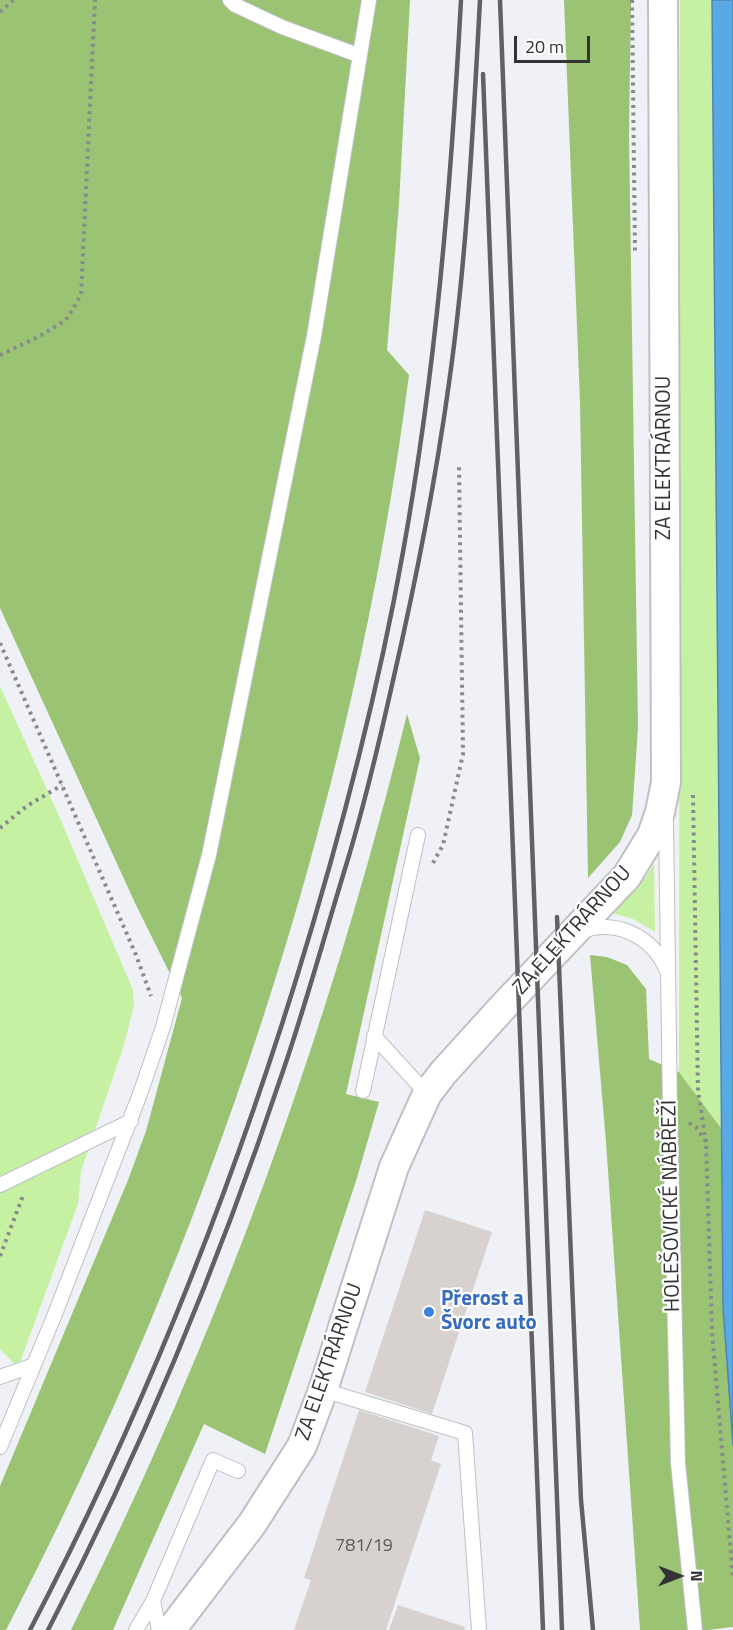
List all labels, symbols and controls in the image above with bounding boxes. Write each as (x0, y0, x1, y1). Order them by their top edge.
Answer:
scale bar (517, 24, 594, 62)
text: 20 m (525, 33, 564, 60)
street label: ZA ELEKTRÁRNOU (652, 376, 678, 540)
street label: ZA ELEKTRÁRNOU (509, 861, 637, 1001)
street label: HOLEŠOVICKÉ NÁBŘEŽÍ (658, 1100, 686, 1312)
street label: ZA ELEKTRÁRNOU (291, 1280, 369, 1444)
place label: Přerost a Švorc auto (441, 1287, 537, 1337)
marker: Přerost a Švorc auto (422, 1305, 436, 1319)
house number: 781/19 (335, 1536, 393, 1558)
north arrow (649, 1546, 709, 1606)
text: N (685, 1570, 709, 1582)

